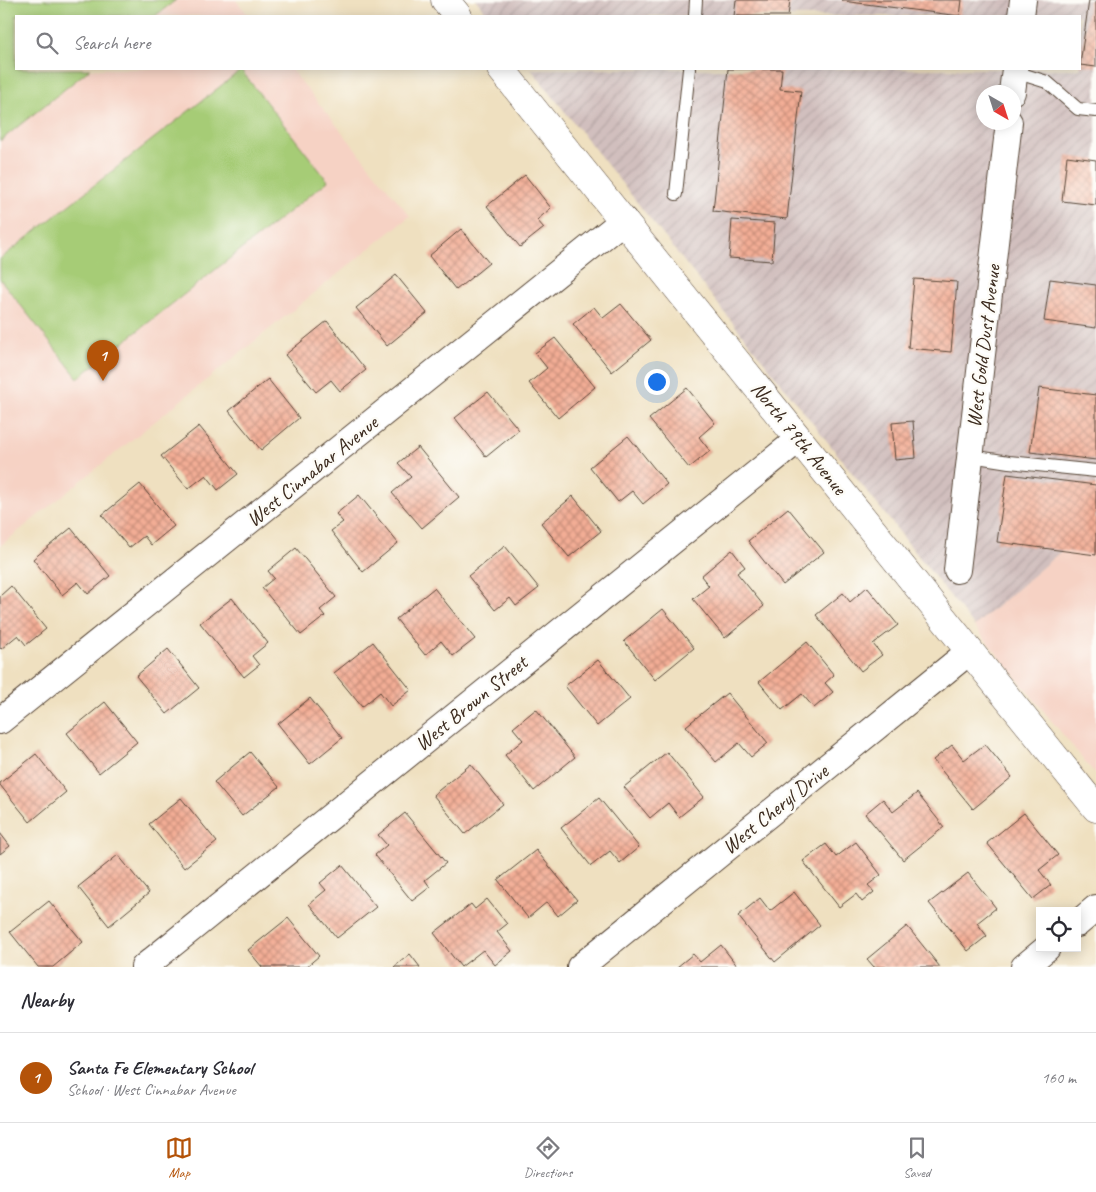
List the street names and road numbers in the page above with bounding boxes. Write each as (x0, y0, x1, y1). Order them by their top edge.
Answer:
street label: West Gold Dust Avenue (960, 262, 1006, 429)
street label: North 79th Avenue (745, 376, 853, 501)
street label: West Cinnabar Avenue (241, 409, 385, 532)
street label: West Brown Street (409, 648, 534, 756)
street label: West Cheryl Drive (717, 758, 834, 860)

